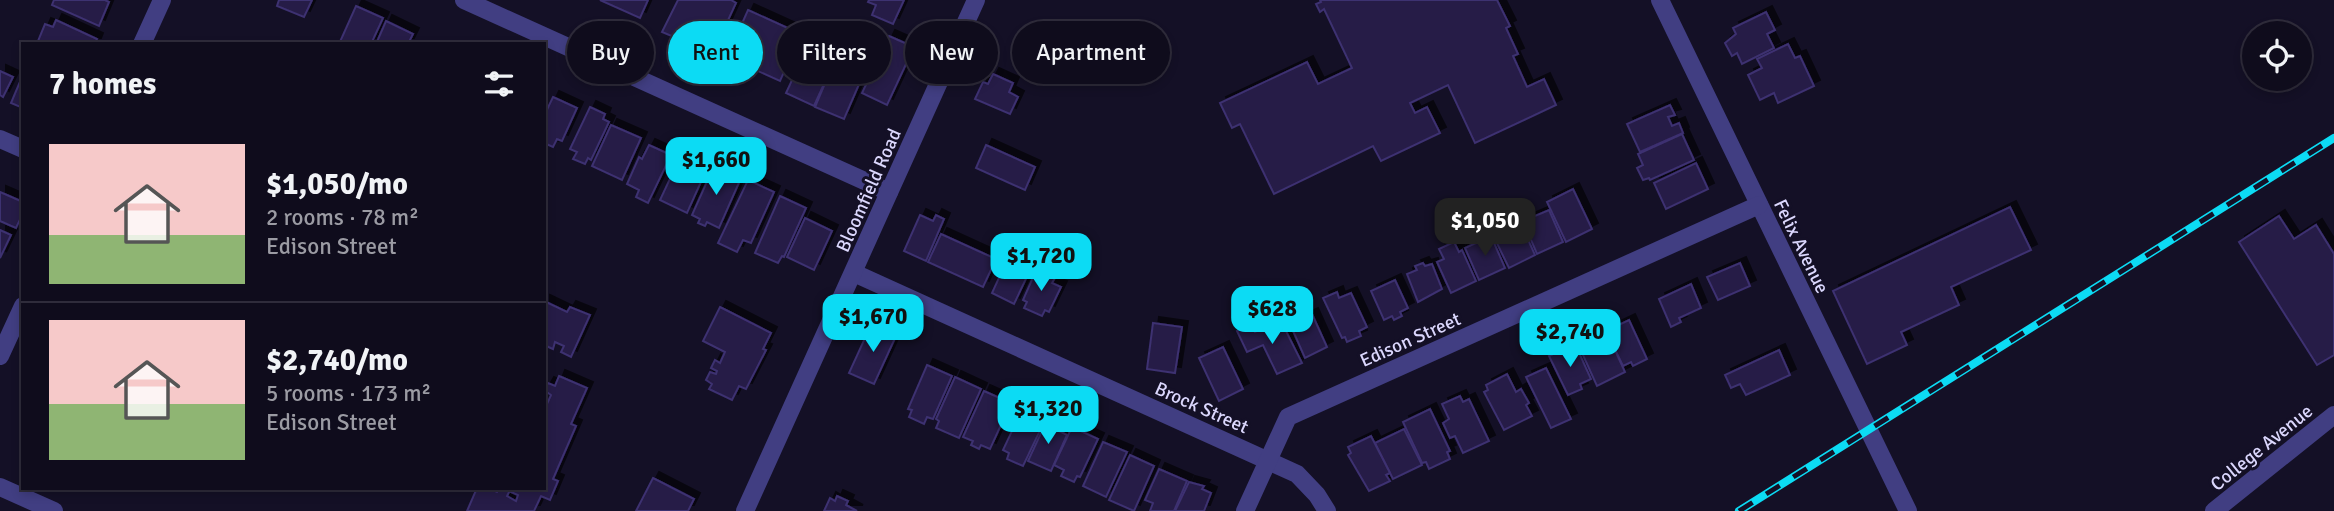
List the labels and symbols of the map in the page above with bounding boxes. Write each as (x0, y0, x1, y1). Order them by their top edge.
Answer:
street label: Bloomfield Road (831, 125, 907, 256)
pin: $1,660 (659, 138, 773, 197)
street label: Felix Avenue (1768, 195, 1834, 297)
pin: $1,050 (1428, 198, 1542, 258)
pin: $1,720 (984, 233, 1098, 293)
pin: $628 (1231, 286, 1313, 346)
pin: $1,670 (816, 294, 930, 354)
street label: Edison Street (1356, 307, 1465, 373)
pin: $2,740 (1513, 310, 1627, 369)
street label: Brock Street (1151, 377, 1252, 439)
pin: $1,320 (991, 386, 1105, 446)
street label: College Avenue (2206, 399, 2318, 496)

